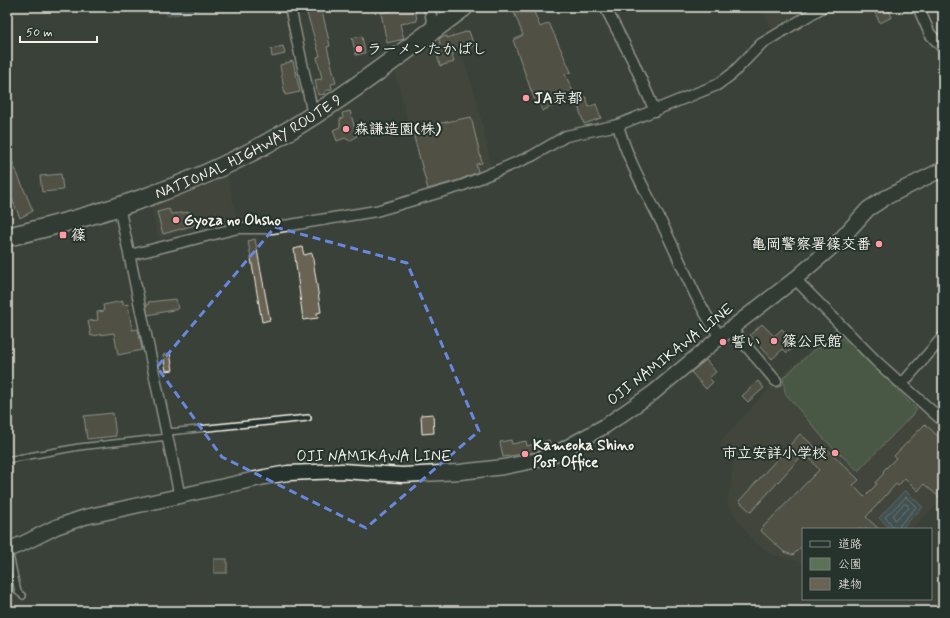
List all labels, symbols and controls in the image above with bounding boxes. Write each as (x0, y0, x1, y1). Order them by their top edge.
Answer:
scale bar (20, 18, 97, 44)
text: 50 m (26, 25, 53, 41)
place label: ラーメンたかばし (367, 40, 487, 60)
marker: ラーメンたかばし (354, 44, 364, 54)
place label: JA京都 (534, 89, 583, 109)
street label: NATIONAL HIGHWAY ROUTE 9 (152, 90, 346, 204)
marker: JA京都 (521, 93, 531, 103)
place label: 森謙造園(株) (354, 120, 441, 140)
marker: 森謙造園(株) (341, 124, 351, 134)
place label: Gyoza no Ohsho (184, 211, 281, 231)
marker: Gyoza no Ohsho (171, 215, 181, 225)
place label: 篠 (71, 226, 86, 246)
marker: 篠 (58, 230, 68, 240)
place label: 亀岡警察署篠交番 (751, 235, 871, 255)
marker: 亀岡警察署篠交番 (874, 239, 884, 249)
street label: OJI NAMIKAWA LINE (603, 299, 738, 410)
place label: 篠公民館 (782, 332, 842, 352)
place label: 誓い (731, 333, 761, 353)
marker: 篠公民館 (769, 336, 779, 346)
marker: 誓い (718, 337, 728, 347)
place label: Kameoka Shino Post Office (533, 436, 634, 473)
place label: 市立安詳小学校 (722, 444, 827, 464)
street label: OJI NAMIKAWA LINE (296, 447, 452, 467)
marker: 市立安詳小学校 (830, 448, 840, 458)
marker: Kameoka Shino Post Office (520, 449, 530, 459)
legend (802, 528, 932, 600)
text: 道路 (838, 537, 862, 553)
text: 公園 (838, 557, 862, 573)
text: 建物 (838, 577, 862, 593)

